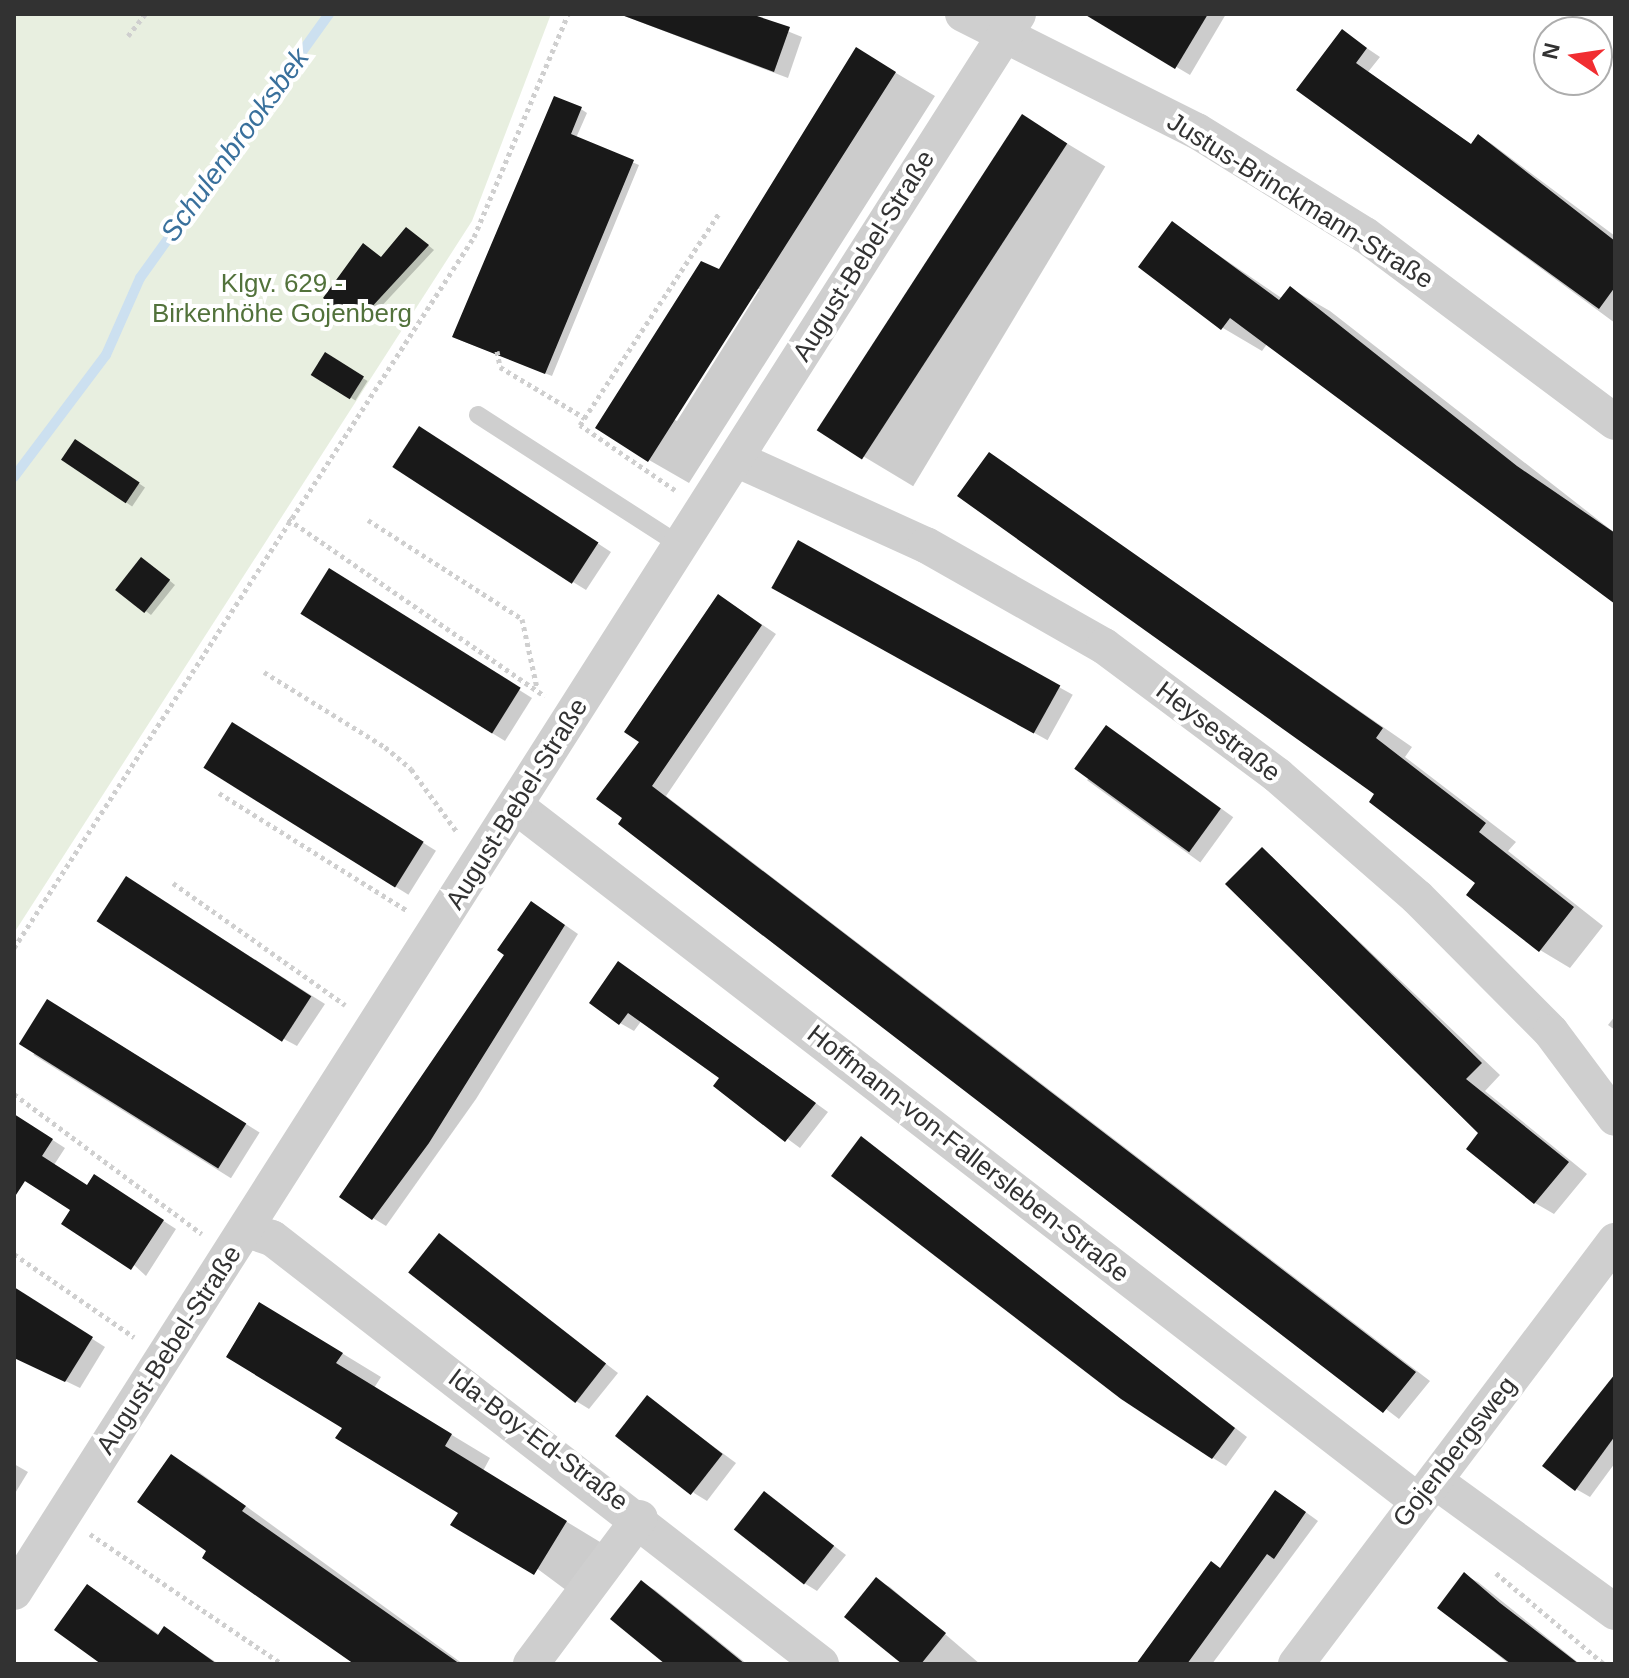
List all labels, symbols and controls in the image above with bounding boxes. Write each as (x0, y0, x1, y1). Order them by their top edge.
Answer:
north arrow (1533, 16, 1613, 96)
text: N (1537, 40, 1565, 61)
water label: Schulenbrooksbek (154, 42, 316, 248)
street label: Justus-Brinckmann-Straße (1161, 106, 1439, 296)
street label: August-Bebel-Straße (786, 145, 942, 367)
park label: Klgv. 629 - Birkenhöhe Gojenberg (152, 268, 412, 330)
street label: Heysestraße (1150, 675, 1286, 789)
street label: August-Bebel-Straße (439, 693, 595, 915)
street label: Hoffmann-von-Fallersleben-Straße (801, 1019, 1135, 1289)
street label: August-Bebel-Straße (90, 1240, 248, 1460)
street label: Ida-Boy-Ed-Straße (442, 1362, 634, 1518)
street label: Gojenbergsweg (1387, 1371, 1523, 1533)

